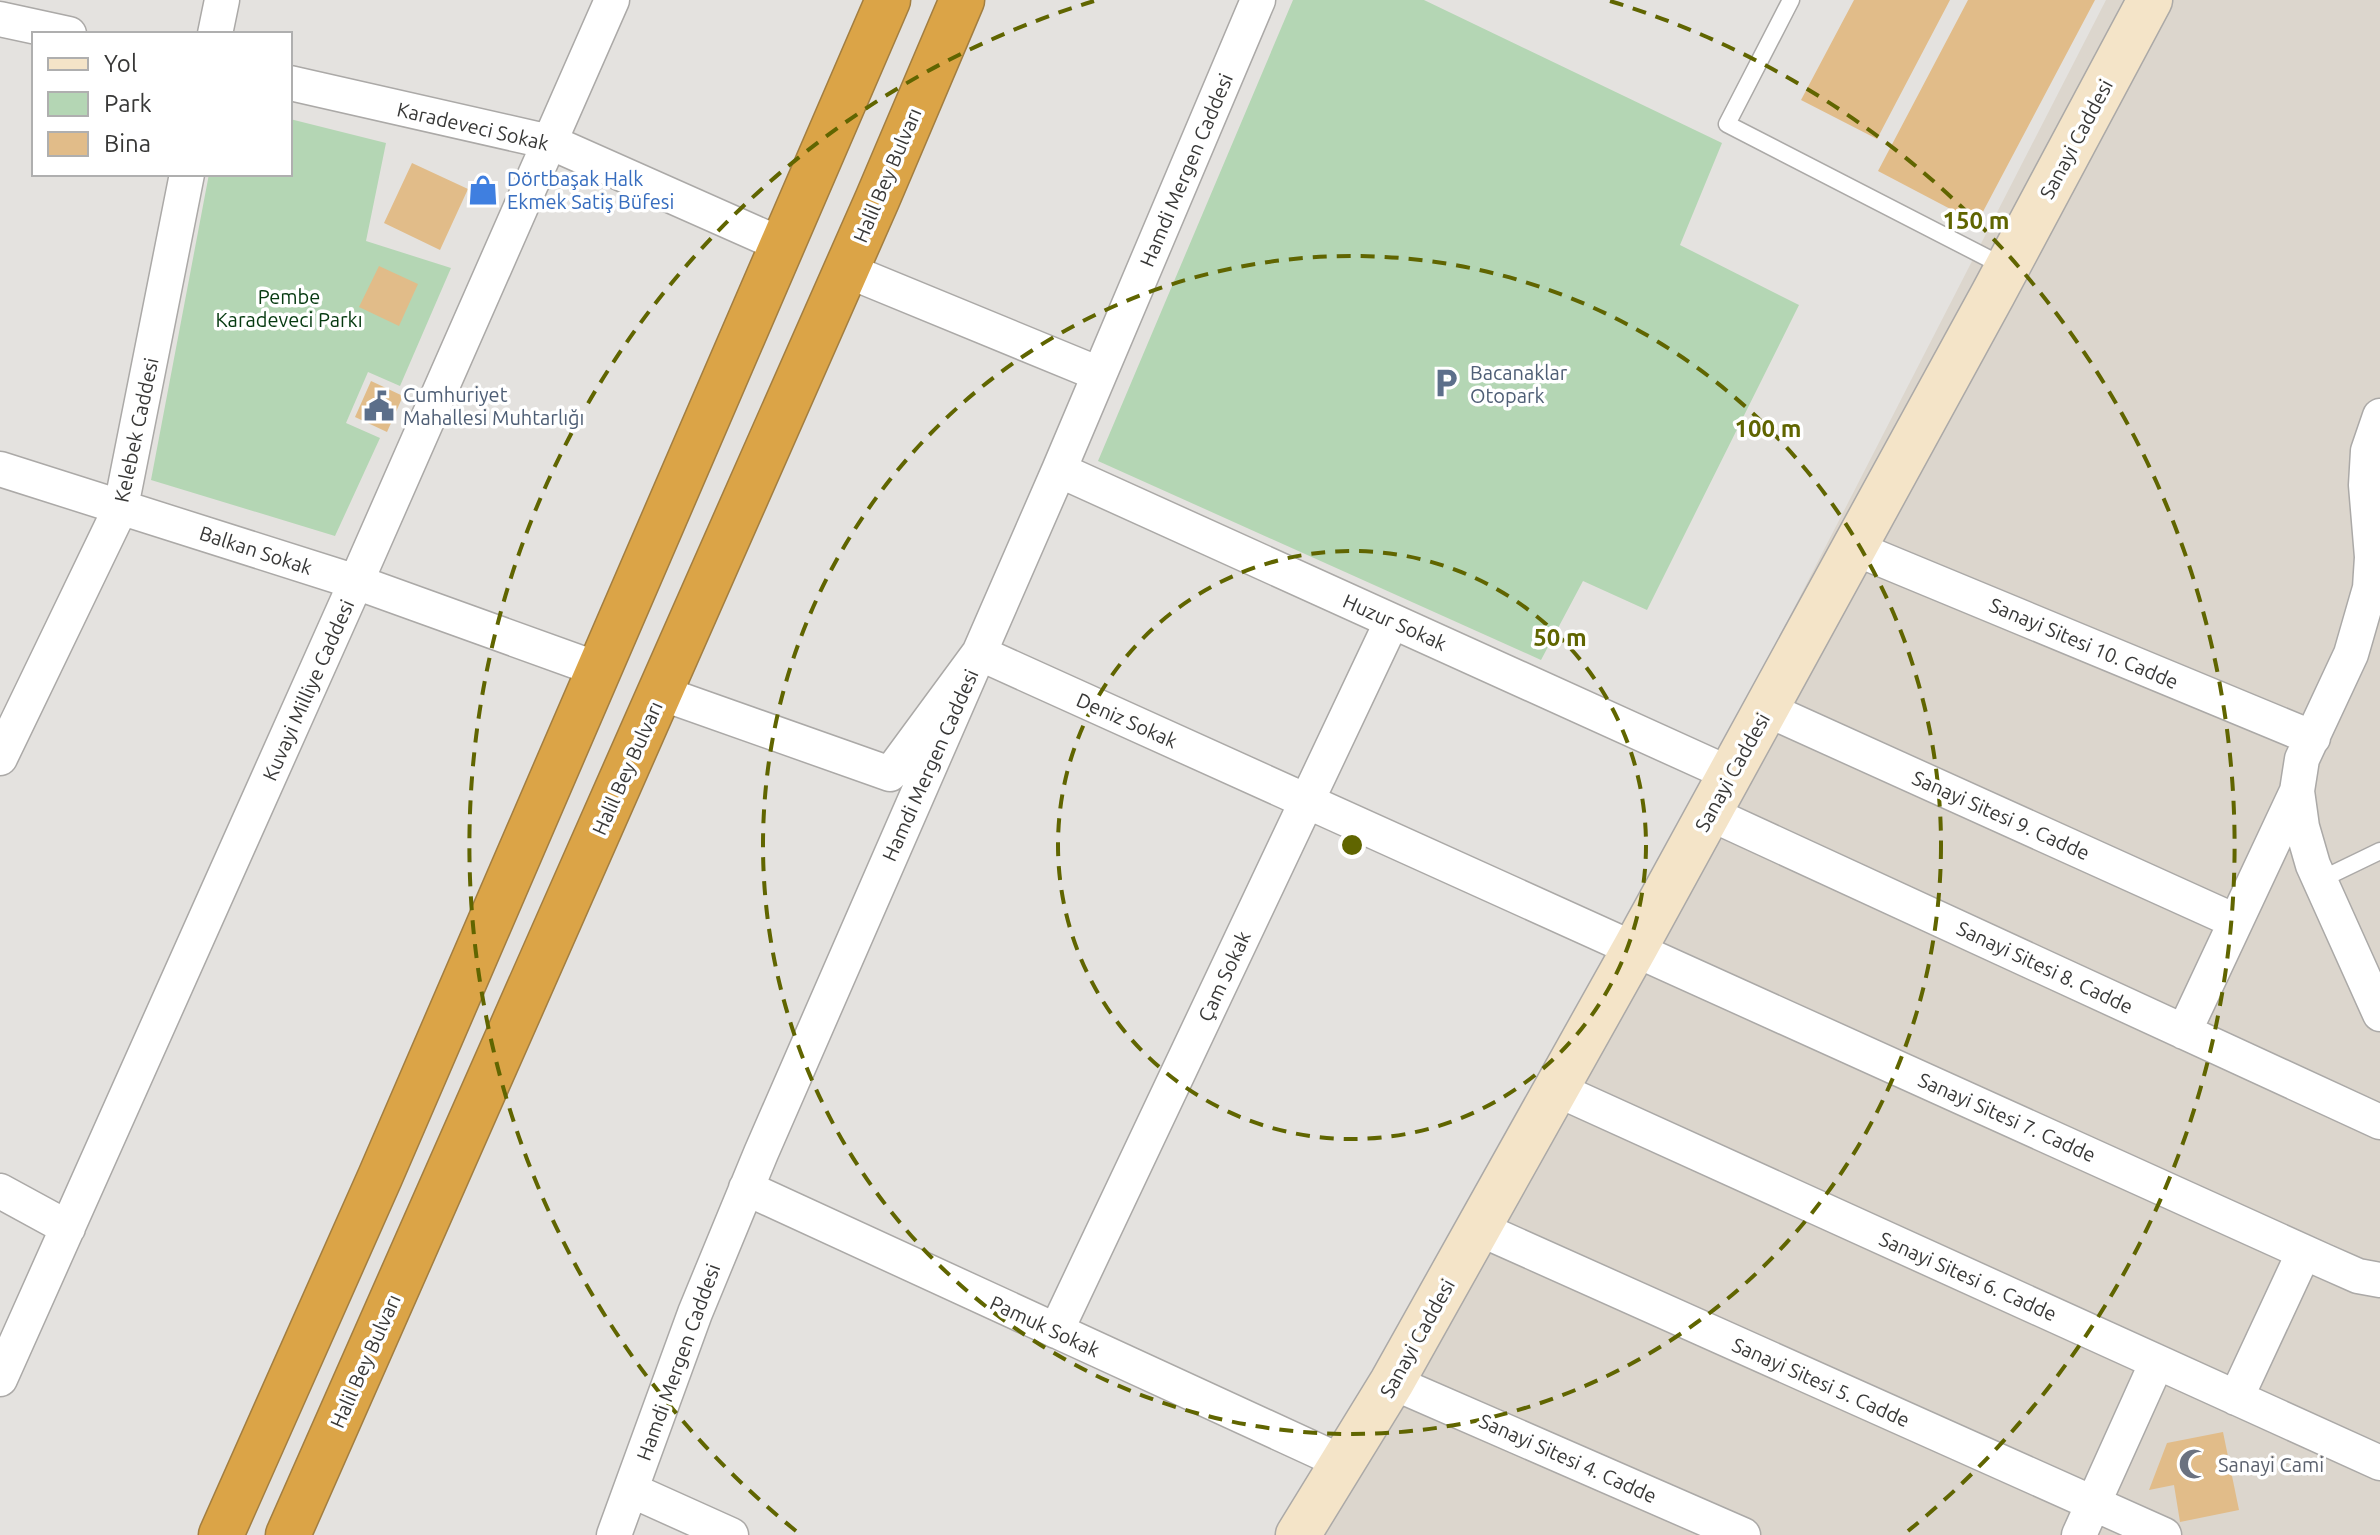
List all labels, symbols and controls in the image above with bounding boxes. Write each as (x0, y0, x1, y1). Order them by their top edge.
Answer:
legend (32, 32, 292, 176)
text: Yol (104, 50, 137, 77)
street label: Hamdi Mergen Caddesi (1135, 70, 1237, 270)
street label: Sanayi Caddesi (2035, 75, 2117, 203)
text: Park (104, 90, 152, 117)
street label: Karadeveci Sokak (395, 97, 551, 155)
street label: Halil Bey Bulvarı (848, 104, 926, 246)
text: Bina (104, 130, 151, 157)
place label: Dörtbaşak Halk Ekmek Satiş Büfesi (507, 167, 674, 213)
shop icon: Dörtbaşak Halk Ekmek Satiş Büfesi (466, 173, 500, 207)
text: 150 m (1943, 207, 2009, 234)
park label: Pembe Karadeveci Parkı (215, 285, 363, 331)
street label: Kelebek Caddesi (109, 356, 163, 504)
place label: Bacanaklar Otopark (1470, 361, 1568, 407)
parking icon: Bacanaklar Otopark (1429, 366, 1463, 400)
place label: Cumhuriyet Mahallesi Muhtarlığı (403, 383, 584, 429)
public building icon: Cumhuriyet Mahallesi Muhtarlığı (362, 389, 396, 423)
text: 100 m (1735, 415, 1801, 442)
street label: Balkan Sokak (197, 521, 315, 579)
street label: Huzur Sokak (1340, 589, 1450, 655)
street label: Sanayi Sitesi 10. Cadde (1986, 593, 2182, 693)
street label: Kuvayi Milliye Caddesi (258, 596, 358, 784)
text: 50 m (1533, 624, 1587, 651)
street label: Hamdi Mergen Caddesi (877, 665, 983, 865)
street label: Deniz Sokak (1073, 688, 1181, 752)
street label: Halil Bey Bulvarı (587, 698, 667, 838)
street label: Sanayi Caddesi (1690, 709, 1774, 835)
street label: Sanayi Sitesi 9. Cadde (1909, 766, 2093, 864)
centre of rings (1338, 831, 1366, 859)
street label: Sanayi Sitesi 8. Cadde (1953, 916, 2137, 1018)
street label: Çam Sokak (1193, 927, 1255, 1025)
street label: Sanayi Sitesi 7. Cadde (1915, 1068, 2099, 1166)
street label: Sanayi Sitesi 6. Cadde (1876, 1227, 2060, 1325)
street label: Hamdi Mergen Caddesi (632, 1260, 724, 1464)
street label: Sanayi Caddesi (1375, 1275, 1459, 1401)
street label: Halil Bey Bulvarı (325, 1291, 405, 1431)
street label: Pamuk Sokak (987, 1291, 1103, 1361)
street label: Sanayi Sitesi 5. Cadde (1729, 1333, 1913, 1431)
street label: Sanayi Sitesi 4. Cadde (1476, 1409, 1660, 1507)
mosque icon: Sanayi Cami (2177, 1447, 2211, 1481)
place label: Sanayi Cami (2218, 1453, 2324, 1476)

